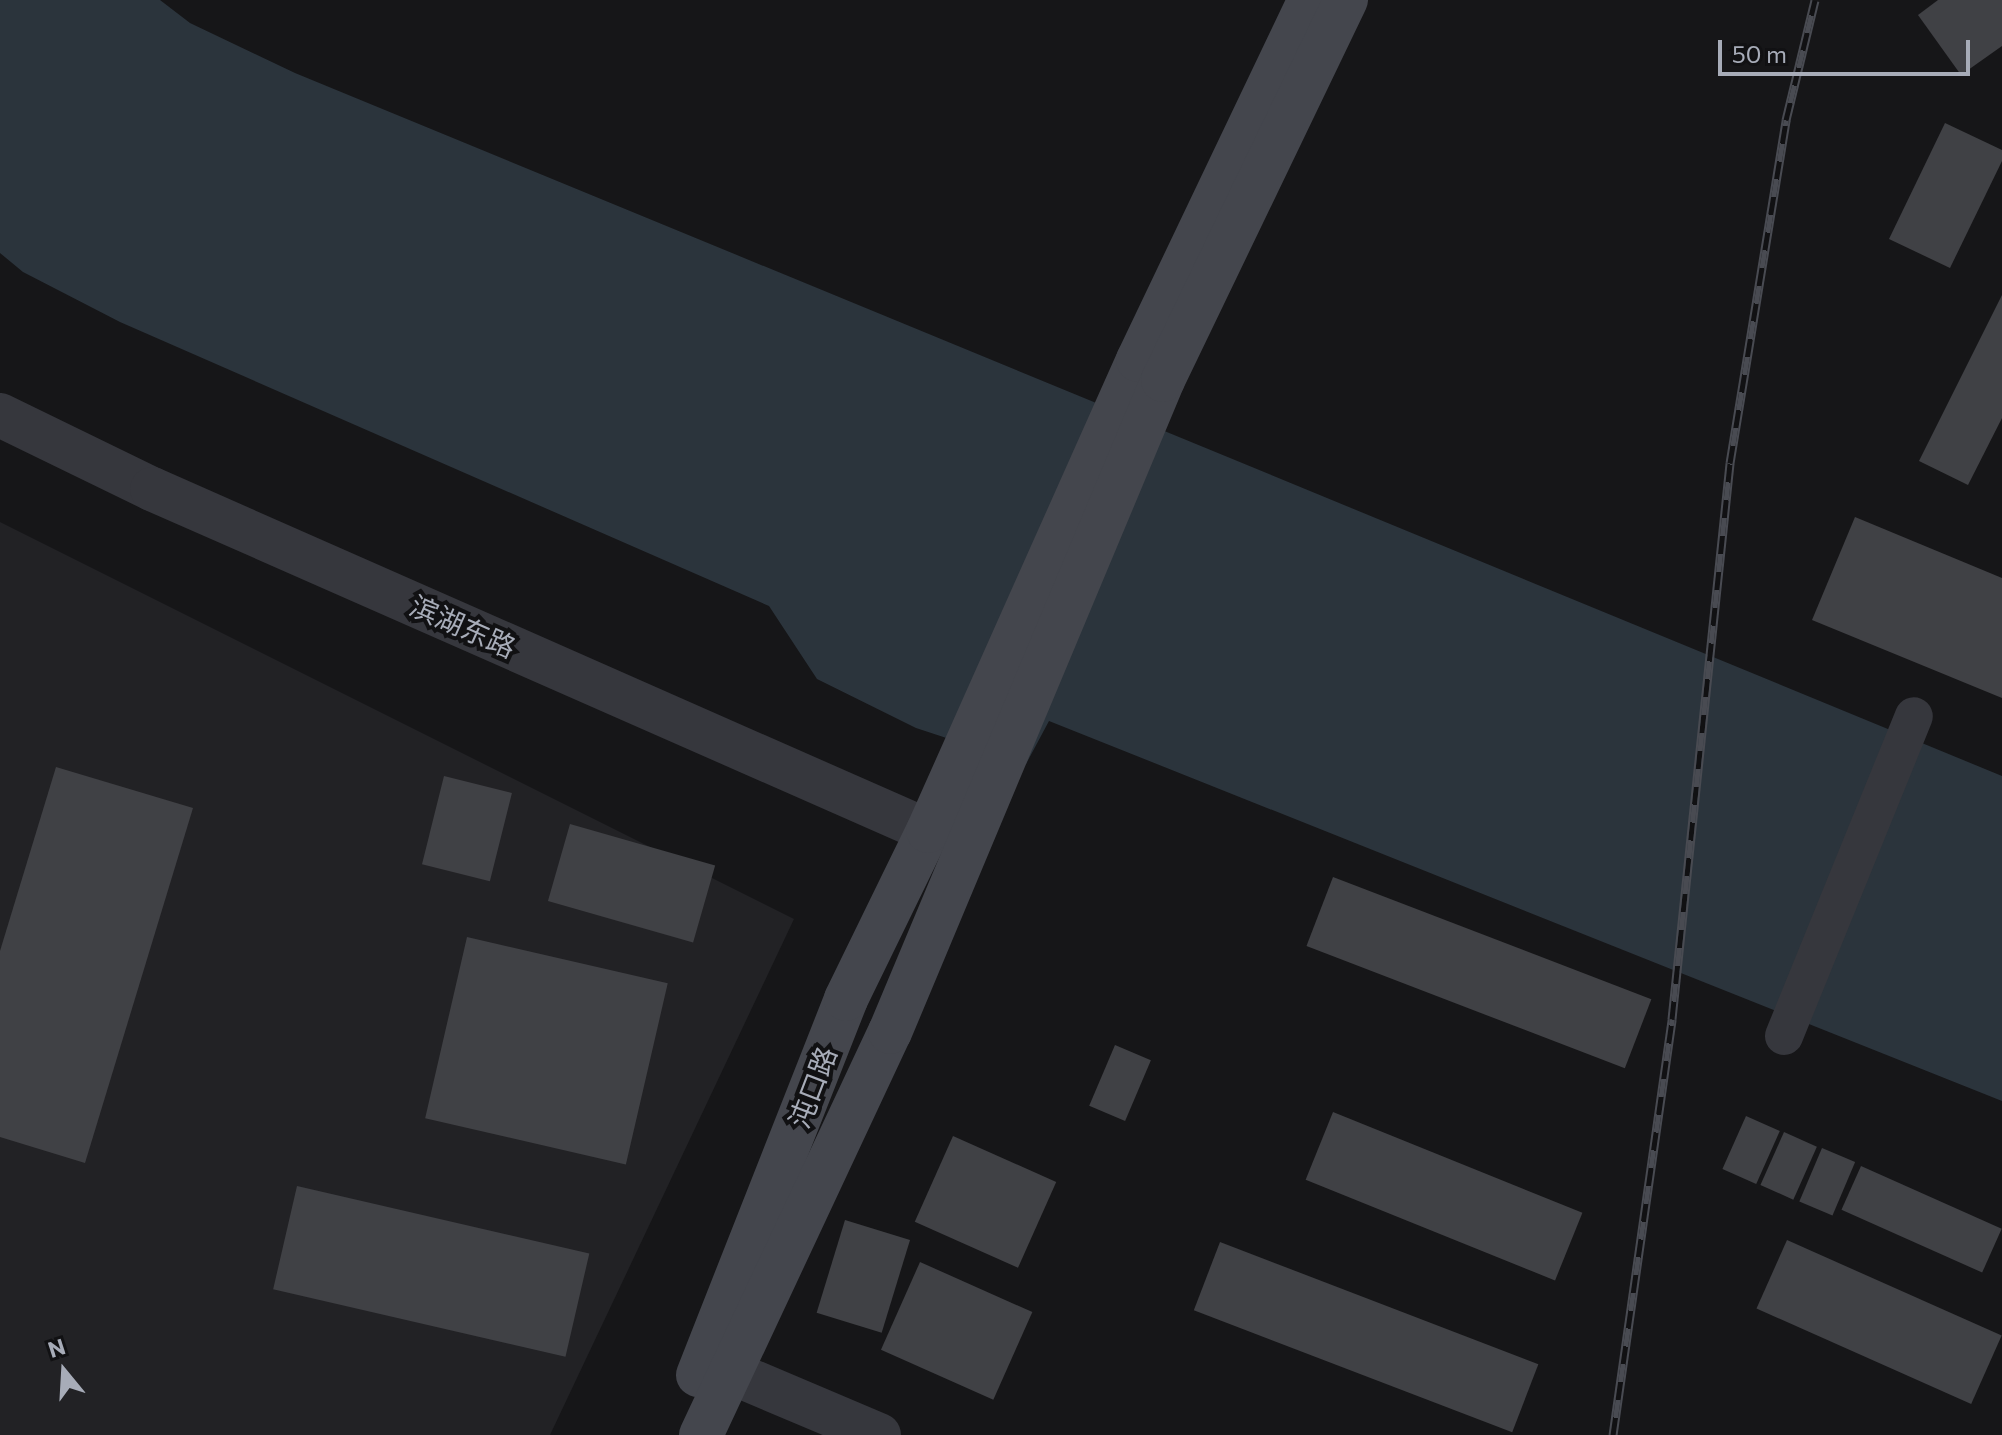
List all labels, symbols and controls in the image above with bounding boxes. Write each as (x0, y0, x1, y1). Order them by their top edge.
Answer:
scale bar (1722, 24, 1974, 74)
text: 50 m (1732, 39, 1787, 68)
street label: 滨湖东路 (405, 588, 521, 664)
street label: 沌口路 (781, 1042, 843, 1132)
north arrow (24, 1331, 104, 1411)
text: N (44, 1332, 68, 1363)

